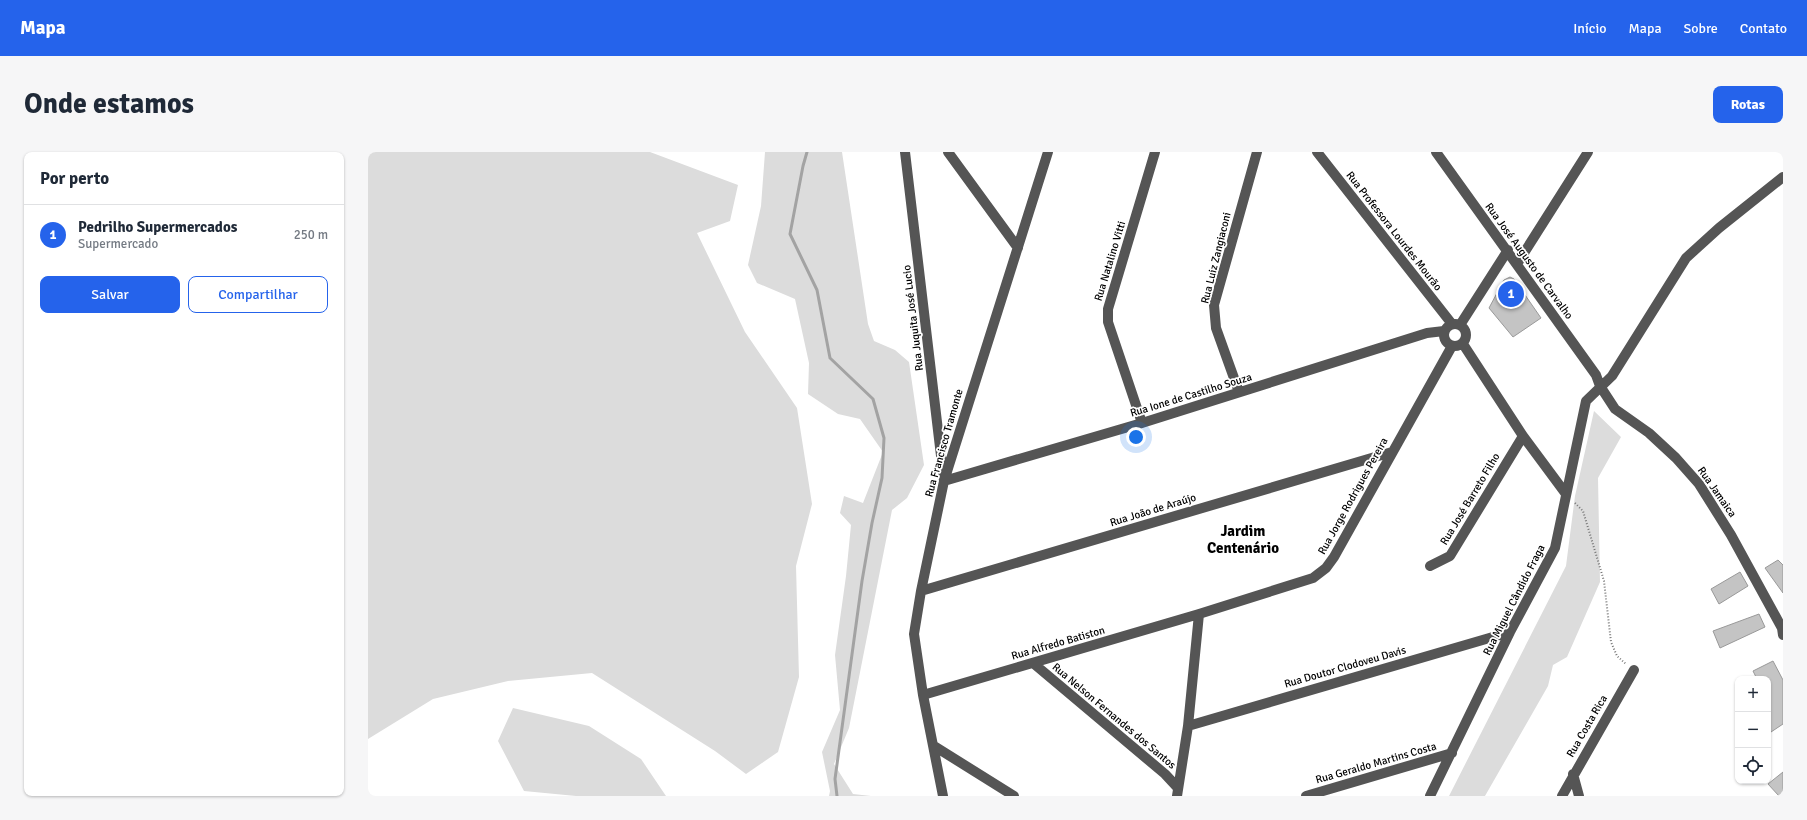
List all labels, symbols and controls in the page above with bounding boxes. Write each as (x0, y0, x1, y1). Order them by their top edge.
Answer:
text: Mapa (20, 16, 66, 40)
text: Início (1573, 20, 1607, 37)
text: Mapa (1629, 20, 1661, 37)
text: Sobre (1683, 20, 1718, 37)
text: Contato (1740, 20, 1787, 37)
button: Rotas (1713, 86, 1783, 123)
text: Onde estamos (24, 87, 194, 121)
text: Por perto (40, 168, 109, 189)
street label: Rua Professora Lourdes Mourão (1343, 169, 1445, 293)
street label: Rua José Augusto de Carvalho (1482, 200, 1576, 322)
street label: Rua Luiz Zangiaconi (1198, 211, 1234, 305)
text: Pedrilho Supermercados (78, 218, 237, 236)
street label: Rua Natalino Vitti (1092, 219, 1128, 303)
text: 1 (49, 227, 57, 243)
text: 250 m (294, 227, 328, 243)
text: Supermercado (78, 236, 158, 252)
street label: Rua Juquita José Lucio (900, 264, 926, 372)
button: Salvar (40, 276, 180, 313)
button: Compartilhar (188, 276, 328, 313)
pin: 1 (1498, 279, 1524, 309)
street label: Rua Ione de Castilho Souza (1129, 370, 1254, 420)
street label: Rua Francisco Tramonte (922, 387, 966, 499)
your location (1126, 427, 1146, 447)
street label: Rua Jorge Rodrigues Pereira (1315, 435, 1391, 557)
street label: Rua José Barreto Filho (1437, 450, 1503, 547)
street label: Rua Jamaica (1695, 464, 1739, 520)
street label: Rua João de Araújo (1108, 491, 1198, 529)
district label: Jardim Centenário (1207, 522, 1279, 557)
street label: Rua Miguel Cândido Fraga (1480, 542, 1548, 658)
street label: Rua Alfredo Batiston (1010, 623, 1106, 663)
street label: Rua Doutor Clodoveu Davis (1283, 643, 1408, 691)
street label: Rua Nelson Fernandes dos Santos (1050, 660, 1179, 772)
map controls (1735, 676, 1771, 784)
button: + (1735, 676, 1771, 712)
street label: Rua Costa Rica (1564, 692, 1610, 759)
button: − (1735, 712, 1771, 748)
street label: Rua Geraldo Martins Costa (1314, 739, 1438, 786)
button: locate (1735, 748, 1771, 784)

